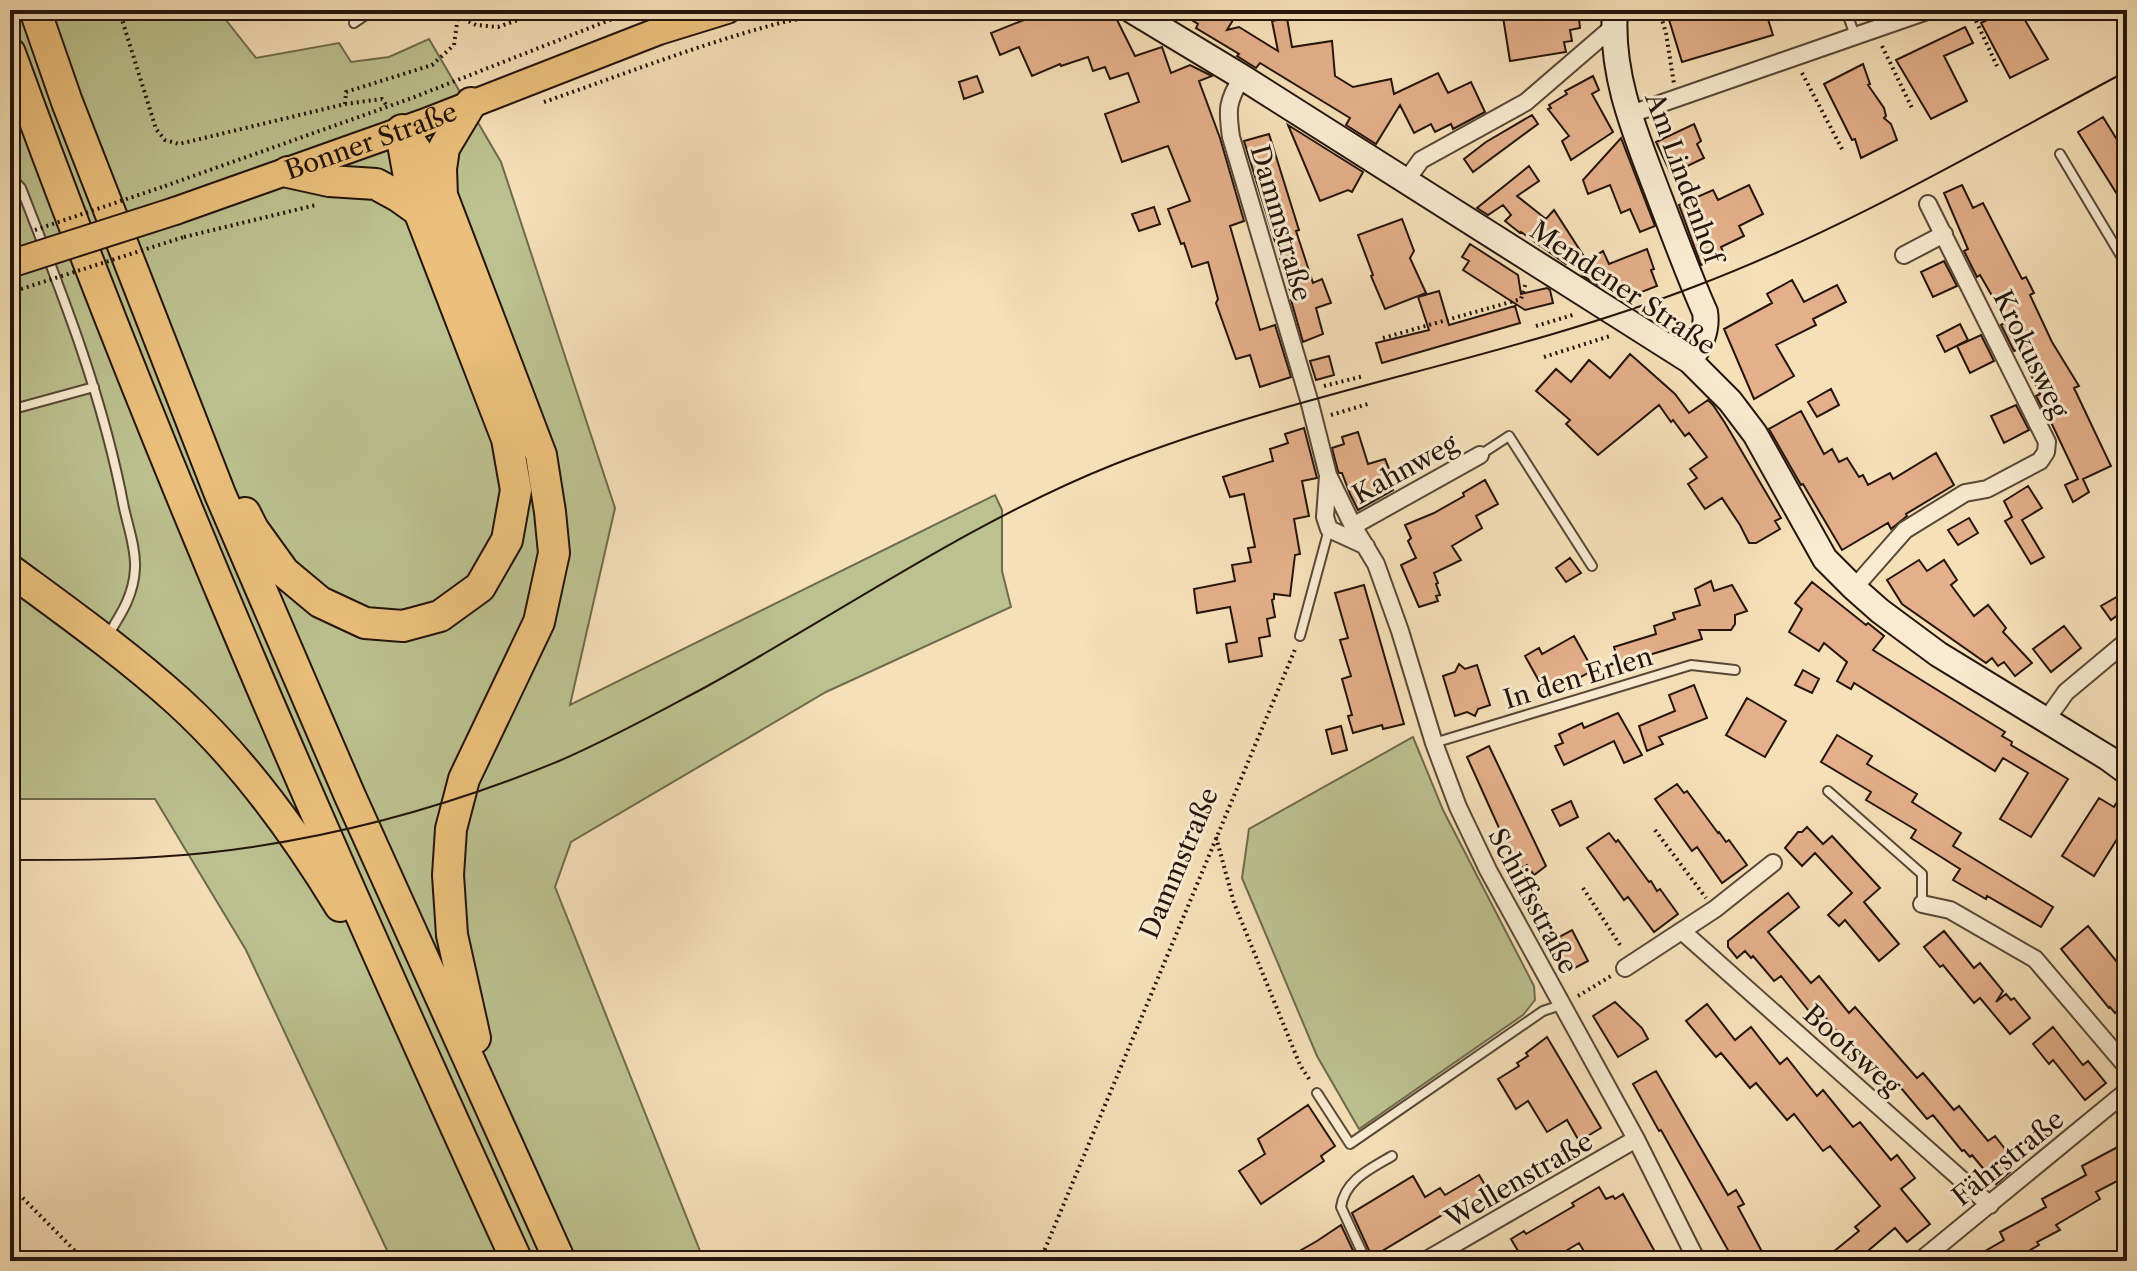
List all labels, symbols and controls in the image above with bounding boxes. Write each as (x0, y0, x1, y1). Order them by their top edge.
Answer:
street label: Am Lindenhof (1638, 87, 1731, 270)
street label: Bonner Straße (281, 95, 462, 187)
street label: Dammstraße (1243, 141, 1319, 305)
street label: Mendener Straße (1524, 214, 1722, 362)
street label: Krokusweg (1986, 285, 2076, 423)
street label: Kahnweg (1347, 427, 1463, 511)
street label: In den Erlen (1500, 640, 1656, 716)
street label: Dammstraße (1133, 783, 1225, 943)
street label: Schiffsstraße (1481, 823, 1585, 979)
street label: Bootsweg (1797, 998, 1907, 1102)
street label: Fährstraße (1946, 1103, 2070, 1213)
street label: Wellenstraße (1439, 1125, 1598, 1236)

